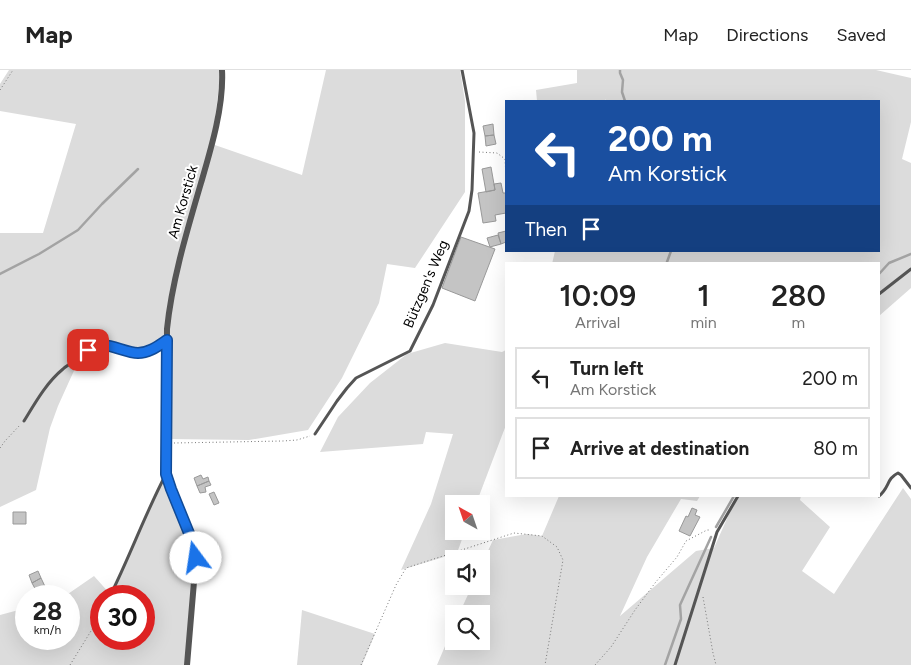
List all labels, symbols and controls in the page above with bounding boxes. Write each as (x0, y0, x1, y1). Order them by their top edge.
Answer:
text: Map (25, 20, 73, 49)
text: Map (663, 24, 698, 46)
text: Directions (726, 24, 808, 46)
text: Saved (836, 24, 886, 46)
text: 200 m (608, 118, 712, 160)
icon: left (525, 120, 590, 185)
text: Am Korstick (608, 160, 727, 187)
street label: Am Korstick (164, 163, 202, 241)
icon: arrive (577, 215, 605, 243)
text: Then (525, 218, 567, 241)
street label: Bützgen's Weg (400, 238, 452, 330)
text: 10:09 (559, 277, 636, 314)
text: 1 (697, 277, 710, 314)
text: 280 (771, 277, 826, 314)
text: Arrival (575, 313, 620, 332)
text: min (690, 313, 717, 332)
text: m (792, 313, 805, 332)
pin (67, 329, 109, 371)
icon: arrive (74, 336, 102, 364)
text: Turn left (570, 357, 644, 380)
icon: left (527, 364, 555, 392)
text: 200 m (802, 367, 858, 390)
text: Am Korstick (570, 380, 656, 399)
icon: arrive (527, 434, 555, 462)
text: Arrive at destination (570, 437, 749, 460)
text: 80 m (813, 437, 858, 460)
north arrow (445, 495, 490, 540)
map controls (445, 495, 490, 650)
position arrow (169, 531, 221, 583)
button: sound (445, 550, 490, 595)
speed limit sign: 30 (90, 585, 155, 650)
text: 28 (33, 596, 62, 626)
button: search (445, 605, 490, 650)
text: km/h (34, 623, 61, 637)

